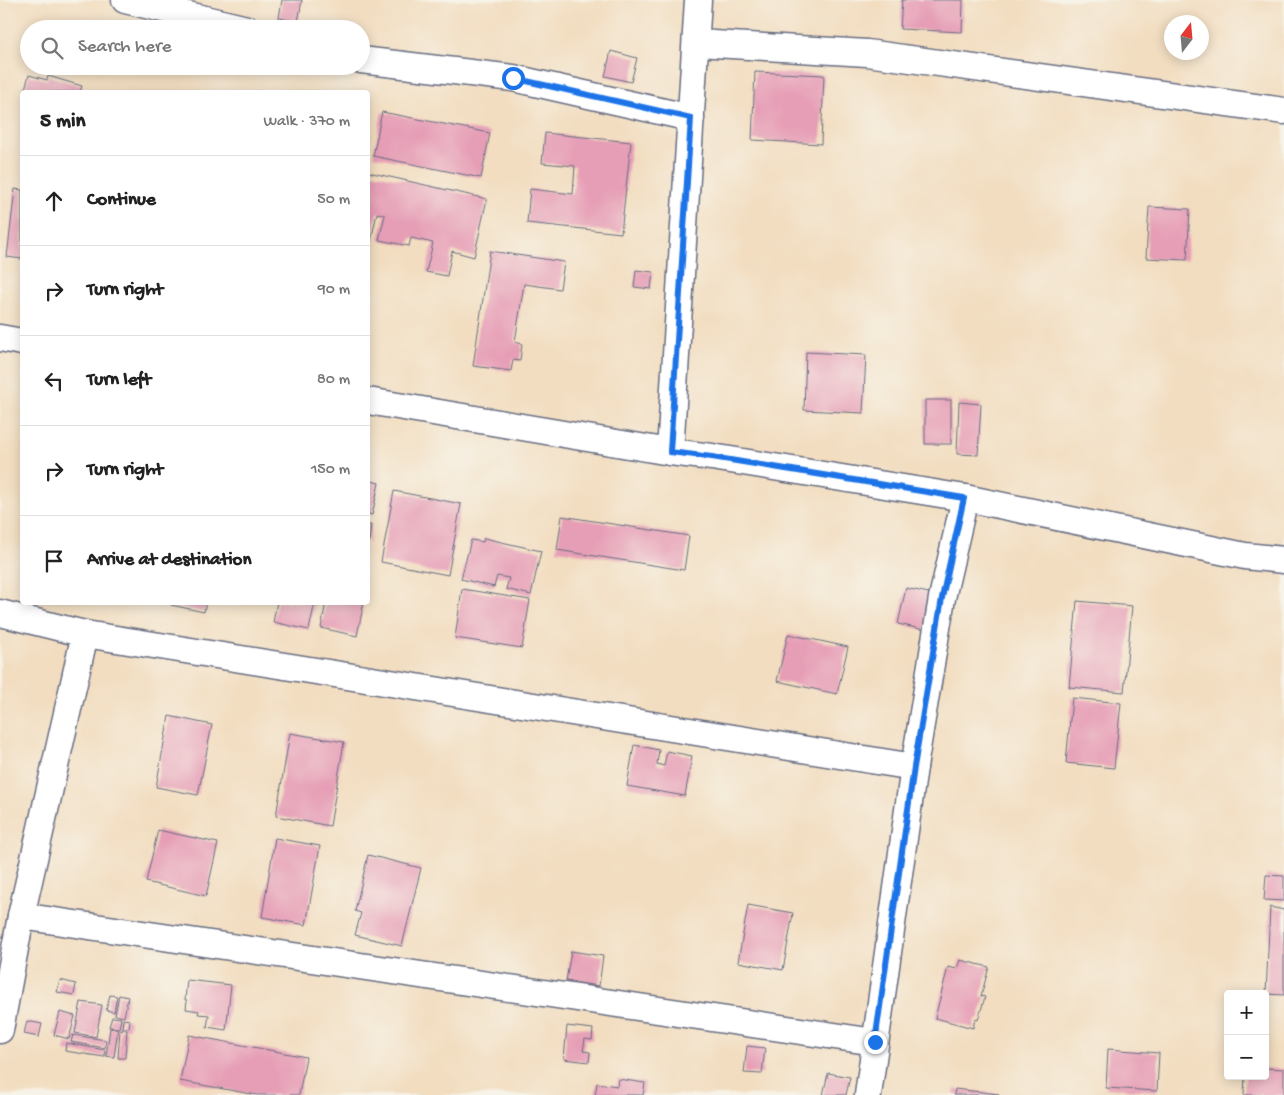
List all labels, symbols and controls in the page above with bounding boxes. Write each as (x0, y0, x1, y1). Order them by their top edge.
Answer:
north arrow (1164, 15, 1209, 60)
search box (20, 20, 370, 75)
icon: search (38, 34, 66, 62)
text: Search here (78, 36, 172, 59)
route start (502, 67, 525, 90)
text: 5 min (40, 110, 85, 135)
text: Walk · 370 m (263, 113, 350, 132)
icon: ahead (40, 187, 68, 215)
text: Continue (87, 189, 156, 212)
text: 50 m (317, 191, 350, 210)
icon: right (40, 277, 68, 305)
text: Turn right (87, 279, 163, 302)
text: 90 m (318, 281, 350, 300)
icon: left (40, 367, 68, 395)
text: Turn left (87, 369, 151, 392)
text: 80 m (317, 371, 350, 390)
icon: right (40, 457, 68, 485)
text: Turn right (87, 459, 163, 482)
text: 150 m (311, 461, 350, 480)
icon: arrive (40, 547, 68, 575)
text: Arrive at destination (87, 549, 251, 572)
map controls (1224, 990, 1269, 1080)
button: + (1224, 990, 1269, 1035)
route end (864, 1031, 887, 1054)
button: − (1224, 1035, 1269, 1080)

